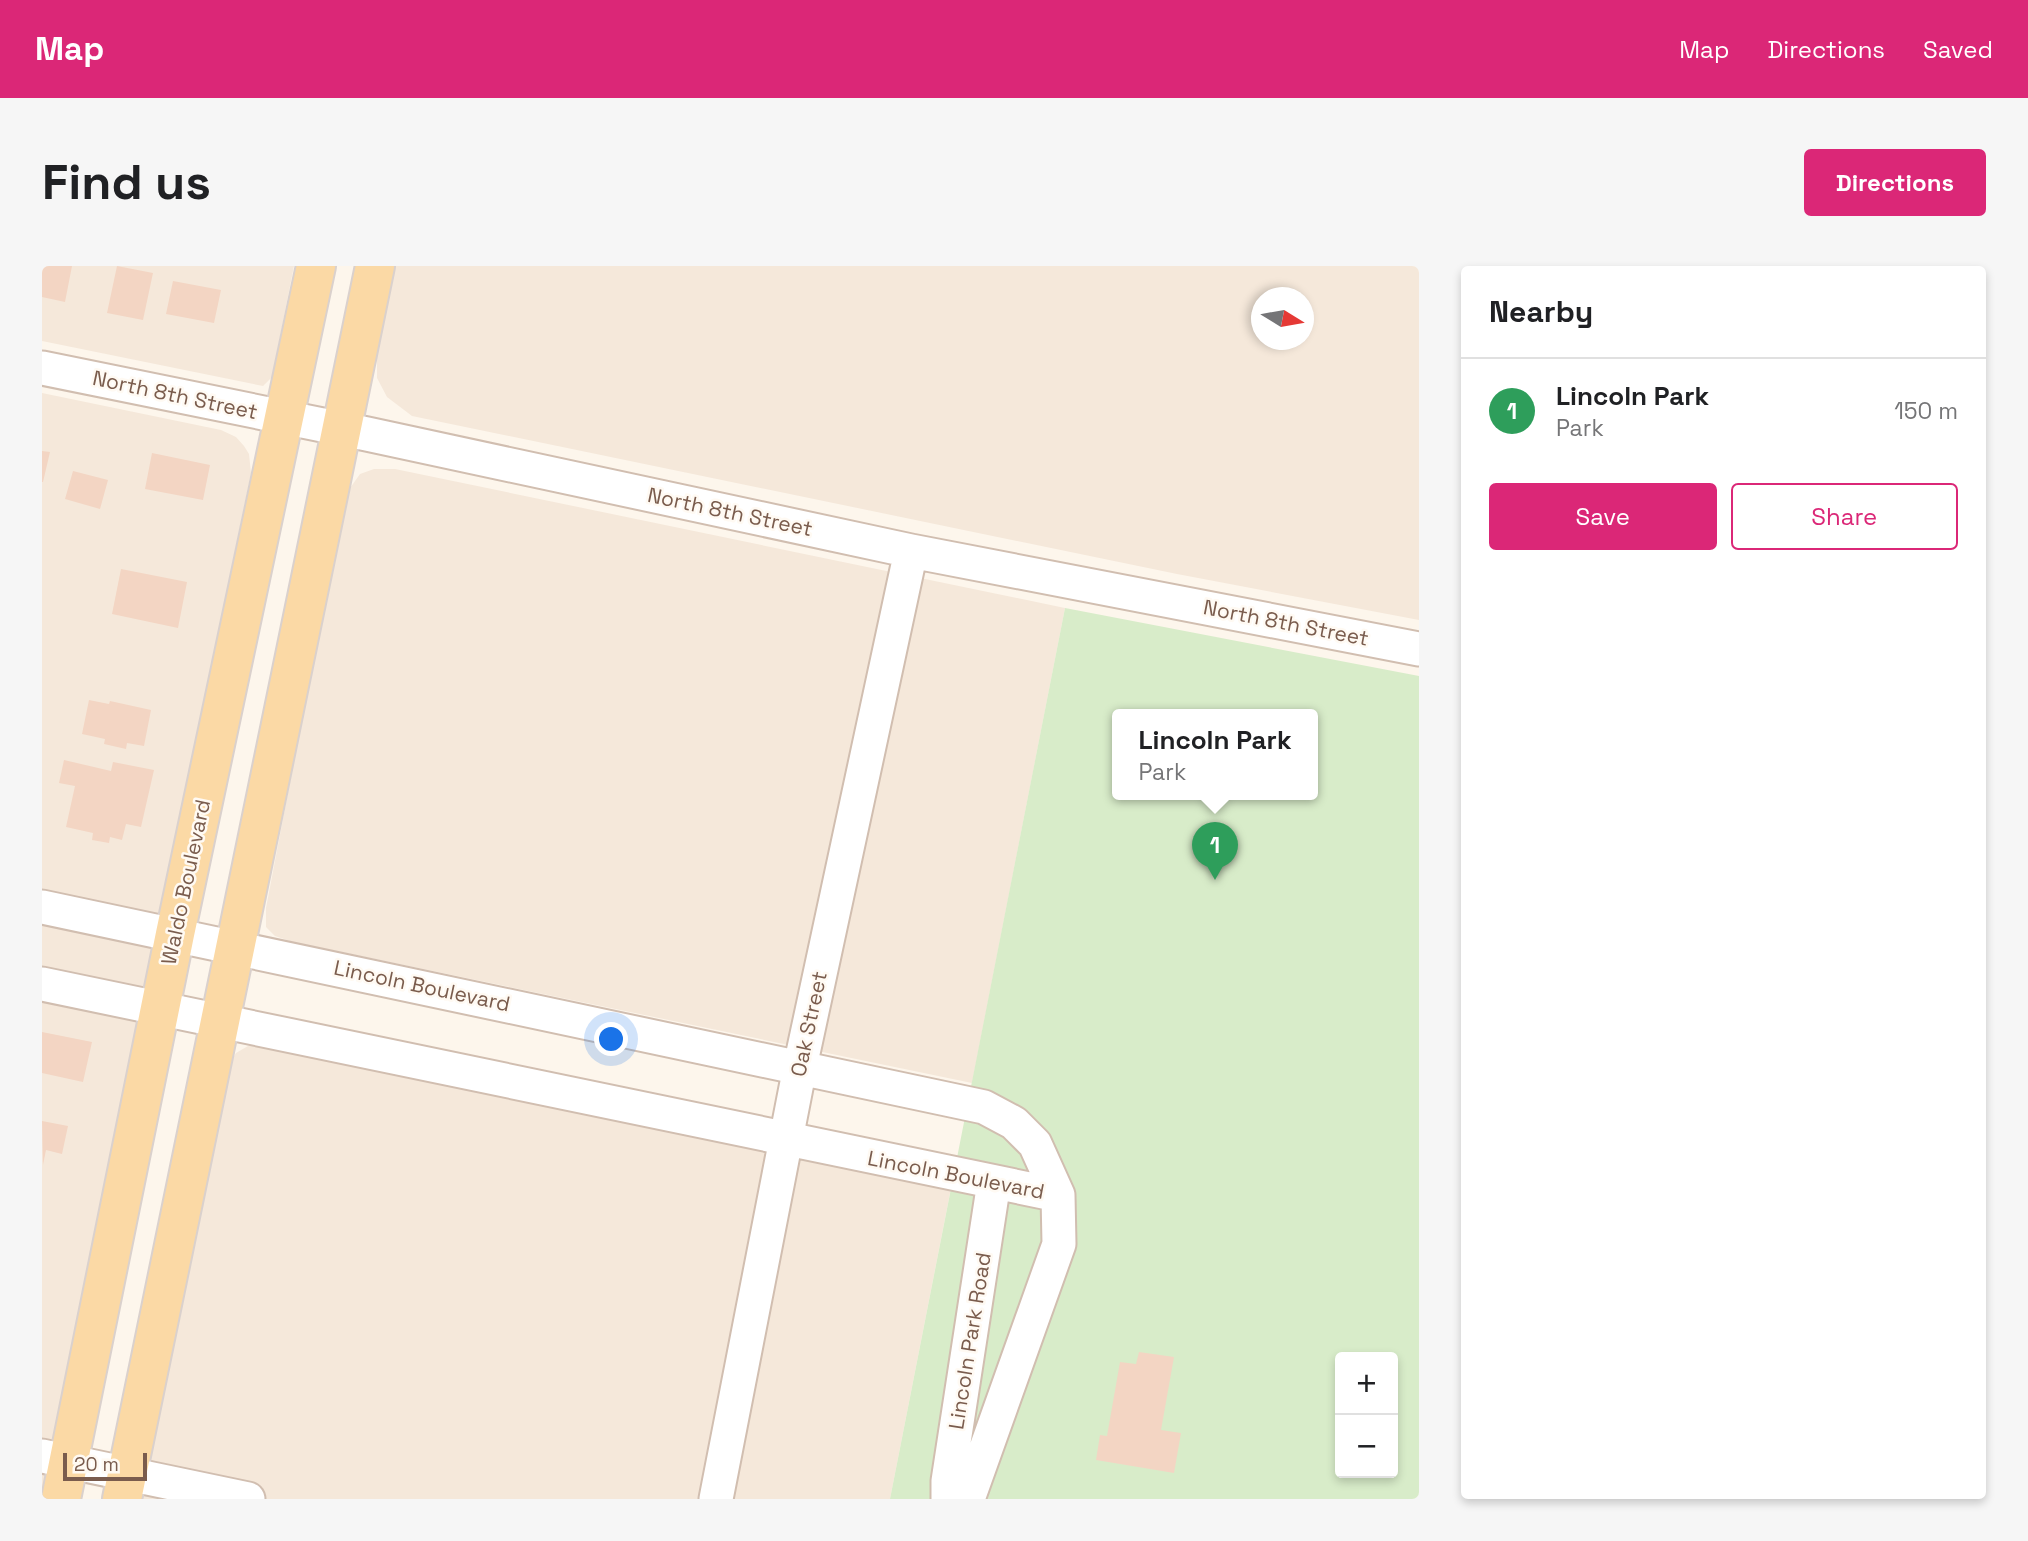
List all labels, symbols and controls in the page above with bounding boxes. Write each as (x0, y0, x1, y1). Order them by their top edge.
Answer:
text: Map (35, 28, 104, 70)
text: Map (1679, 34, 1729, 65)
text: Directions (1767, 34, 1885, 65)
text: Saved (1923, 34, 1993, 65)
button: Directions (1804, 149, 1986, 216)
text: Find us (42, 151, 211, 213)
north arrow (1251, 287, 1314, 350)
text: Nearby (1489, 292, 1593, 331)
street label: North 8th Street (90, 364, 260, 425)
text: Lincoln Park (1556, 379, 1709, 413)
text: 1 (1507, 396, 1517, 426)
text: 150 m (1894, 396, 1958, 426)
text: Park (1556, 413, 1604, 443)
street label: North 8th Street (645, 481, 815, 542)
button: Save (1489, 483, 1717, 550)
button: Share (1731, 483, 1958, 550)
street label: North 8th Street (1201, 593, 1371, 652)
popup (1112, 709, 1318, 800)
text: Lincoln Park (1138, 723, 1292, 757)
text: Park (1138, 757, 1186, 787)
street label: Waldo Boulevard (155, 797, 216, 967)
pin: 1 (1192, 822, 1238, 880)
street label: Lincoln Boulevard (332, 954, 513, 1017)
street label: Oak Street (784, 969, 833, 1079)
your location (594, 1022, 628, 1056)
street label: Lincoln Boulevard (865, 1144, 1047, 1205)
street label: Lincoln Park Road (942, 1250, 997, 1431)
map controls (1335, 1352, 1398, 1478)
button: + (1335, 1352, 1398, 1415)
button: − (1335, 1415, 1398, 1478)
scale bar (63, 1450, 147, 1482)
text: 20 m (74, 1452, 119, 1477)

